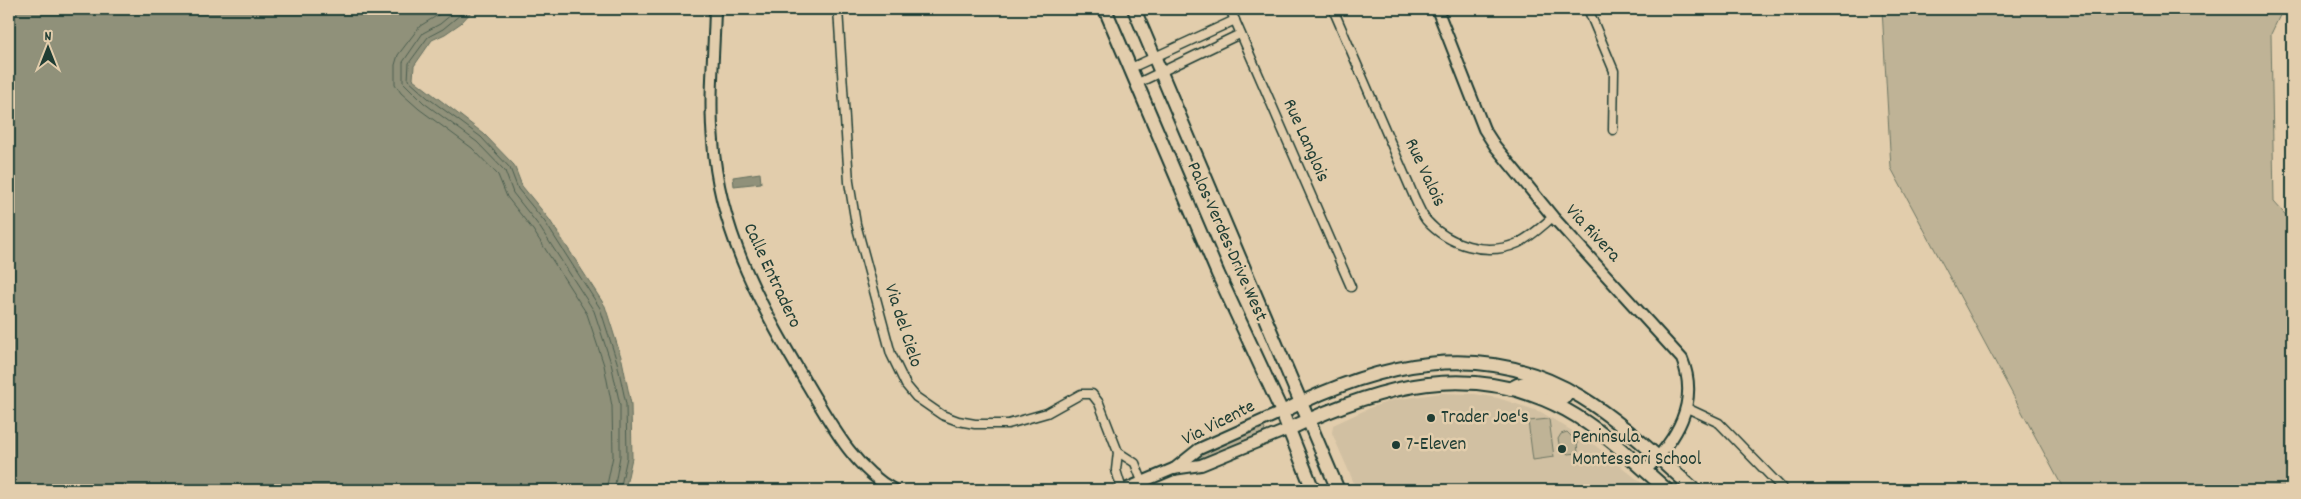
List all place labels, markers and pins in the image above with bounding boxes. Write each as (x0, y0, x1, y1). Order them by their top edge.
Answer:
place label: Trader Joe's (1441, 405, 1529, 432)
marker: Trader Joe's (1425, 412, 1437, 424)
place label: Peninsula Montessori School (1572, 425, 1702, 474)
place label: 7-Eleven (1406, 432, 1466, 459)
marker: 7-Eleven (1390, 439, 1402, 451)
marker: Peninsula Montessori School (1556, 443, 1568, 455)

